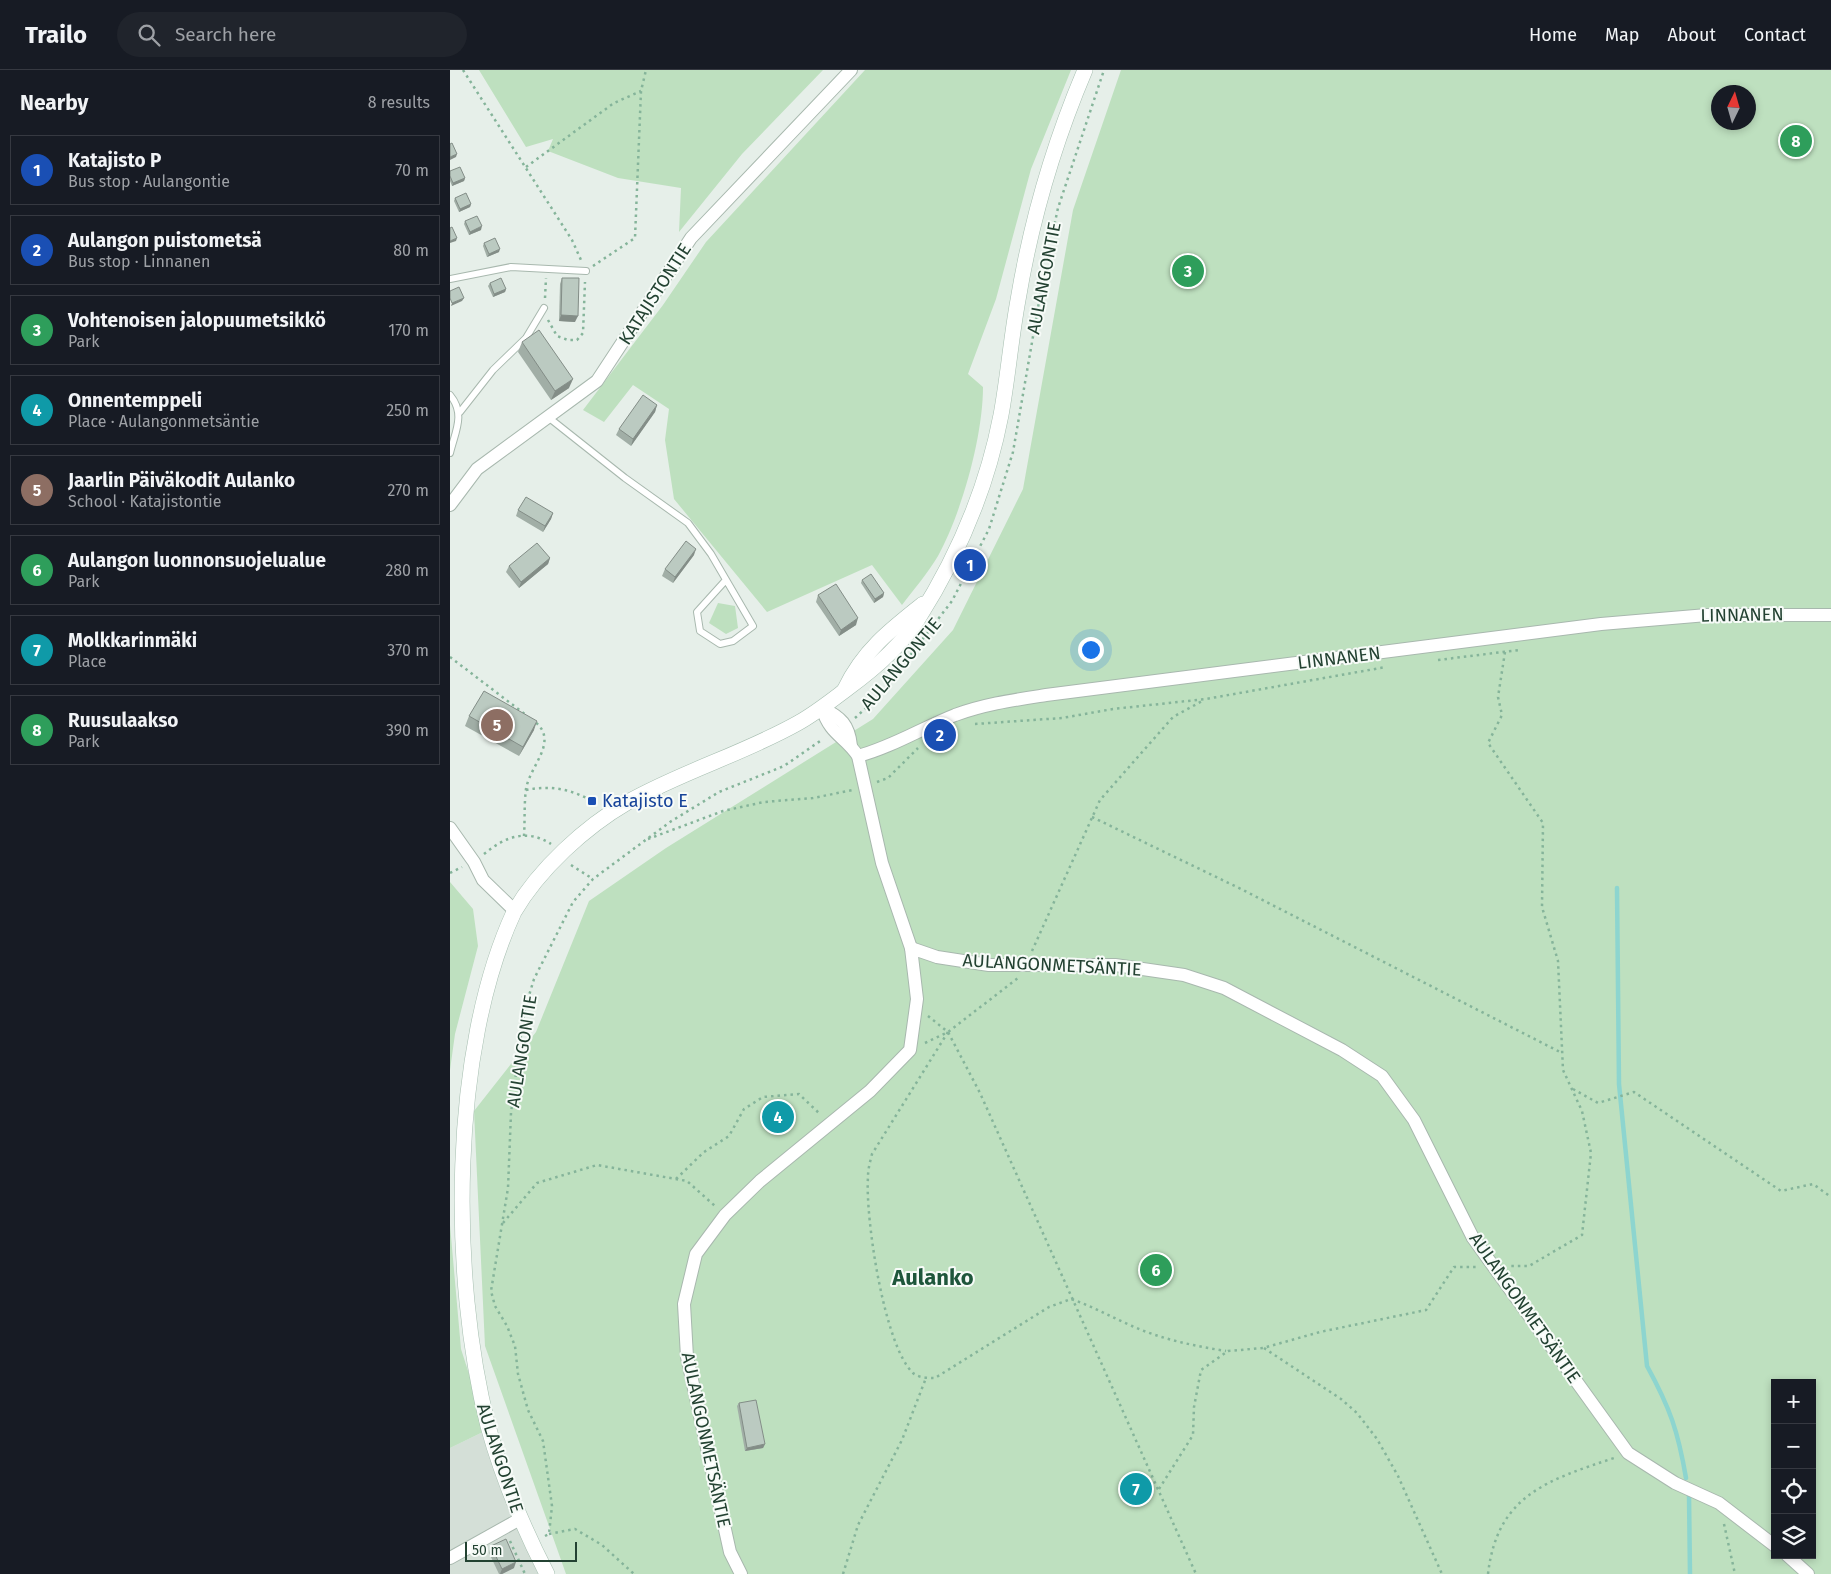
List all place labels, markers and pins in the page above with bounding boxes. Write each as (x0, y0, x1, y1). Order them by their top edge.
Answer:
pin: 8 (1780, 122, 1812, 160)
pin: 3 (1172, 252, 1204, 290)
pin: 1 (954, 546, 986, 584)
pin: 5 (481, 706, 513, 744)
pin: 2 (924, 716, 956, 754)
place label: Katajisto E (602, 790, 688, 812)
marker: Katajisto E (586, 795, 598, 807)
pin: 4 (762, 1098, 794, 1136)
pin: 6 (1140, 1251, 1172, 1289)
pin: 7 (1120, 1470, 1152, 1508)

